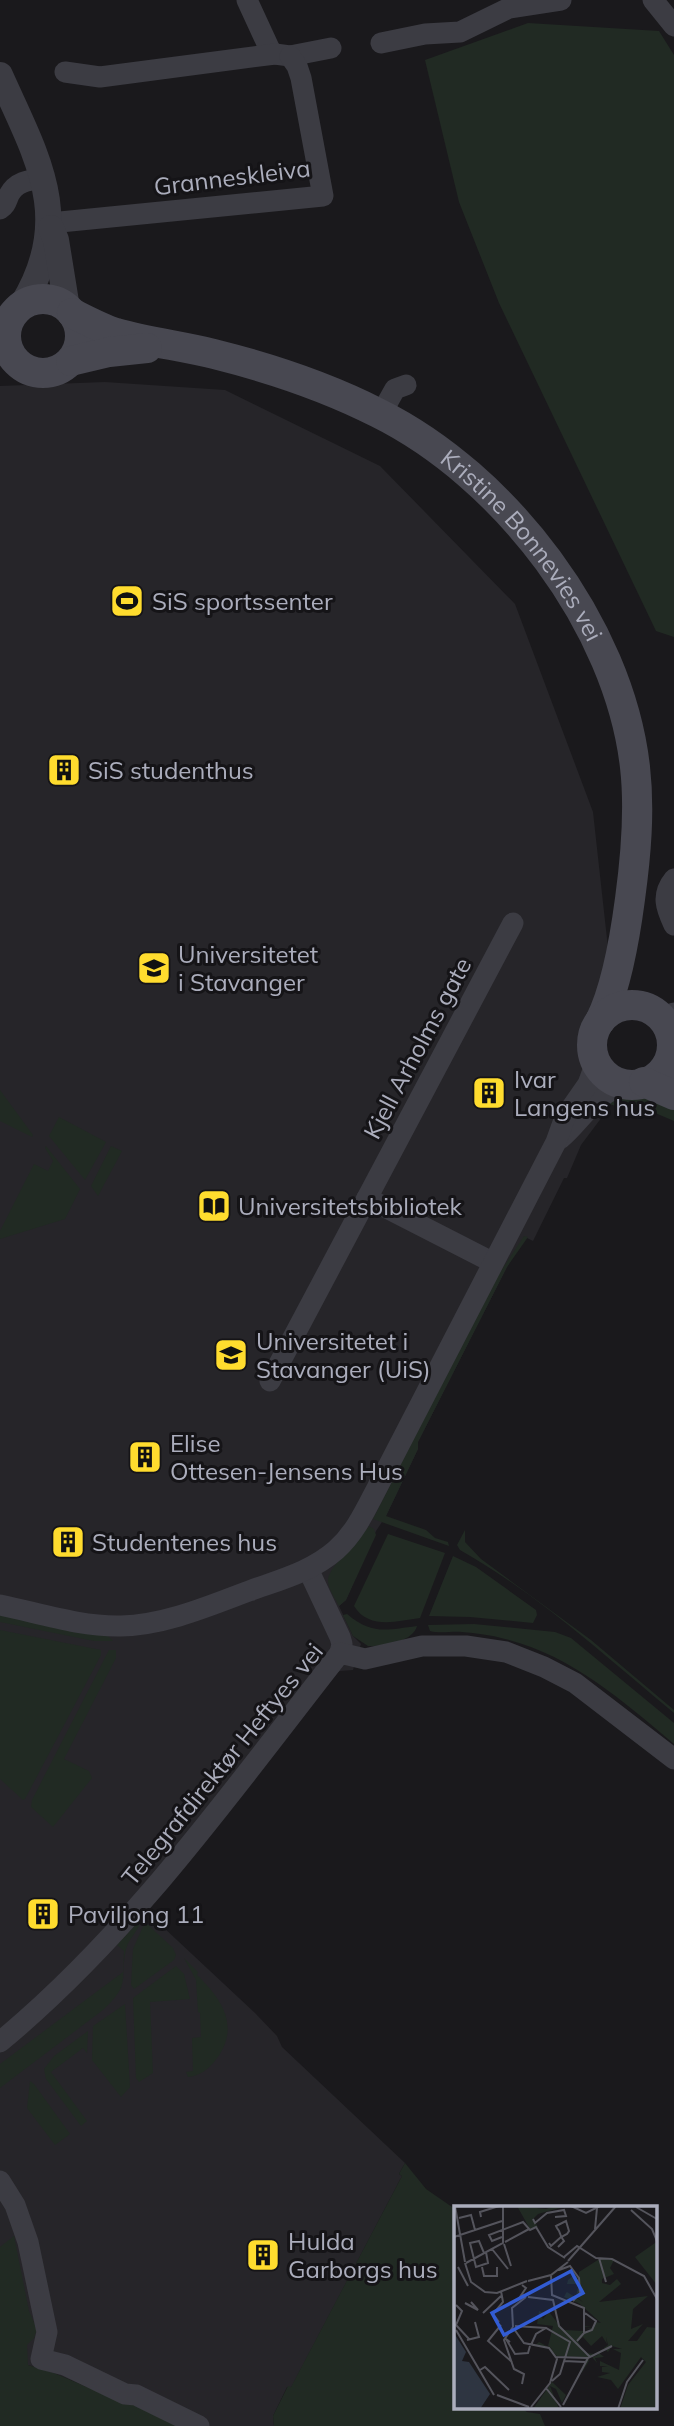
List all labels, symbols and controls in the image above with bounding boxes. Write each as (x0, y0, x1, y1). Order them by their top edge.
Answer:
street label: Granneskleiva (152, 153, 312, 201)
street label: Kristine Bonnevies vei (435, 442, 609, 646)
sports icon: SiS sportssenter (108, 582, 146, 620)
place label: SiS sportssenter (152, 586, 333, 616)
building icon: SiS studenthus (45, 751, 83, 789)
place label: SiS studenthus (88, 755, 254, 785)
place label: Universitetet i Stavanger (178, 939, 318, 997)
school or university icon: Universitetet i Stavanger (135, 949, 173, 987)
street label: Kjell Arholms gate (357, 952, 477, 1144)
place label: Ivar Langens hus (514, 1064, 655, 1122)
building icon: Ivar Langens hus (470, 1074, 508, 1112)
library icon: Universitetsbibliotek (195, 1187, 233, 1225)
place label: Universitetsbibliotek (238, 1191, 463, 1221)
place label: Universitetet i Stavanger (UiS) (256, 1326, 431, 1384)
school or university icon: Universitetet i Stavanger (UiS) (212, 1336, 250, 1374)
place label: Elise Ottesen-Jensens Hus (170, 1428, 403, 1486)
building icon: Elise Ottesen-Jensens Hus (126, 1438, 164, 1476)
building icon: Studentenes hus (49, 1523, 87, 1561)
place label: Studentenes hus (92, 1527, 277, 1557)
street label: Telegrafdirektør Heftyes vei (115, 1637, 329, 1891)
building icon: Paviljong 11 (24, 1895, 62, 1933)
place label: Paviljong 11 (68, 1899, 205, 1929)
inset map (454, 2206, 656, 2408)
place label: Hulda Garborgs hus (288, 2226, 438, 2284)
building icon: Hulda Garborgs hus (244, 2236, 282, 2274)

